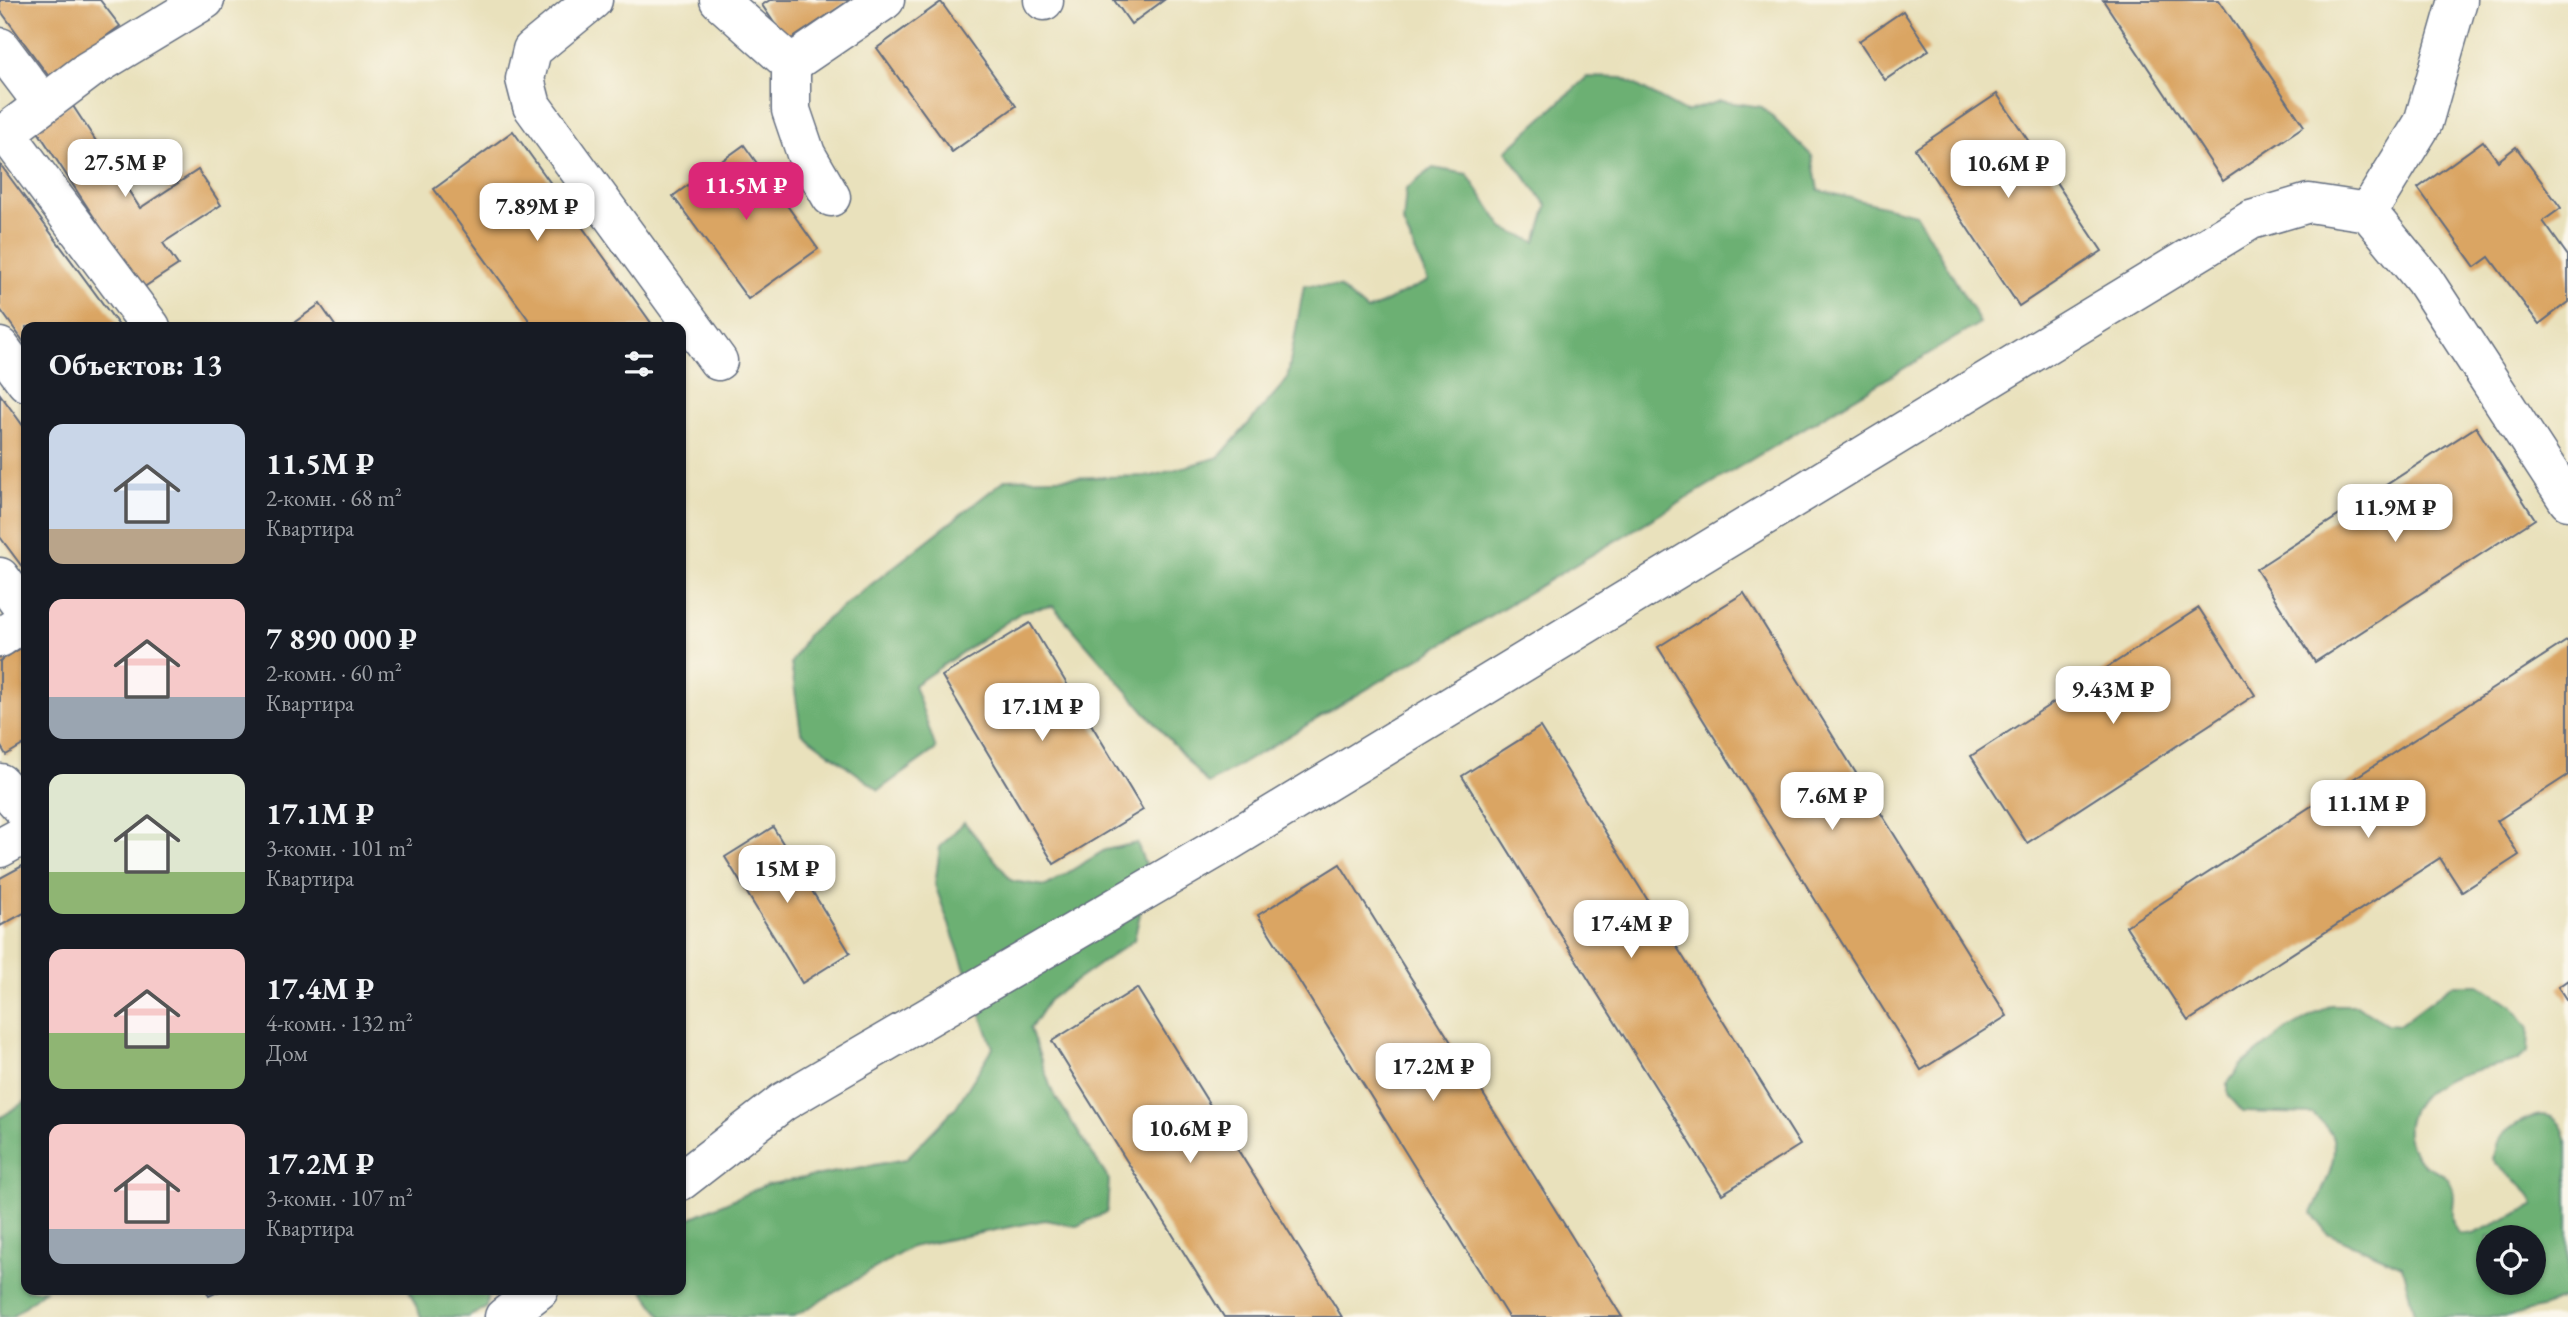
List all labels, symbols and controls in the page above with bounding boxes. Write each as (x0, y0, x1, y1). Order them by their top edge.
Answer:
pin: 27.5M ₽ (60, 140, 190, 199)
pin: 10.6M ₽ (1943, 140, 2073, 200)
text: 27.5M ₽ (84, 147, 166, 177)
text: 10.6M ₽ (1967, 148, 2049, 178)
pin: 11.5M ₽ (681, 162, 811, 222)
text: 11.5M ₽ (705, 170, 787, 200)
pin: 7.89M ₽ (472, 184, 602, 243)
text: 7.89M ₽ (496, 191, 578, 221)
text: Объектов: 13 (49, 345, 223, 384)
icon: filters (620, 345, 658, 383)
text: 11.5M ₽ (266, 444, 374, 483)
icon: home (105, 452, 189, 536)
text: 2-комн. · 68 m² (266, 483, 402, 513)
pin: 11.9M ₽ (2330, 484, 2460, 544)
text: 11.9M ₽ (2354, 492, 2436, 522)
text: Квартира (266, 513, 354, 543)
text: 7 890 000 ₽ (266, 619, 417, 658)
icon: home (105, 627, 189, 711)
text: 2-комн. · 60 m² (266, 658, 402, 688)
pin: 9.43M ₽ (2048, 666, 2178, 726)
text: 9.43M ₽ (2072, 674, 2154, 704)
pin: 17.1M ₽ (977, 684, 1107, 743)
text: Квартира (266, 688, 354, 718)
text: 17.1M ₽ (1001, 691, 1083, 721)
pin: 7.6M ₽ (1775, 772, 1889, 832)
text: 7.6M ₽ (1797, 780, 1867, 810)
pin: 11.1M ₽ (2303, 780, 2433, 840)
text: 11.1M ₽ (2327, 788, 2409, 818)
text: 17.1M ₽ (266, 794, 374, 833)
icon: home (105, 802, 189, 886)
text: 3-комн. · 101 m² (266, 833, 413, 863)
pin: 15M ₽ (738, 846, 836, 905)
text: 15M ₽ (754, 853, 820, 883)
text: Квартира (266, 863, 354, 893)
pin: 17.4M ₽ (1566, 900, 1696, 960)
text: 17.4M ₽ (1590, 908, 1672, 938)
text: 17.4M ₽ (266, 969, 374, 1008)
icon: home (105, 977, 189, 1061)
text: 4-комн. · 132 m² (266, 1008, 413, 1038)
text: Дом (266, 1038, 308, 1068)
pin: 17.2M ₽ (1368, 1044, 1498, 1103)
text: 17.2M ₽ (1392, 1051, 1474, 1081)
pin: 10.6M ₽ (1125, 1106, 1255, 1165)
text: 10.6M ₽ (1149, 1113, 1231, 1143)
text: 17.2M ₽ (266, 1144, 374, 1183)
icon: home (105, 1152, 189, 1236)
text: 3-комн. · 107 m² (266, 1183, 413, 1213)
text: Квартира (266, 1213, 354, 1243)
map controls (2476, 1225, 2546, 1295)
button: locate (2476, 1225, 2546, 1295)

